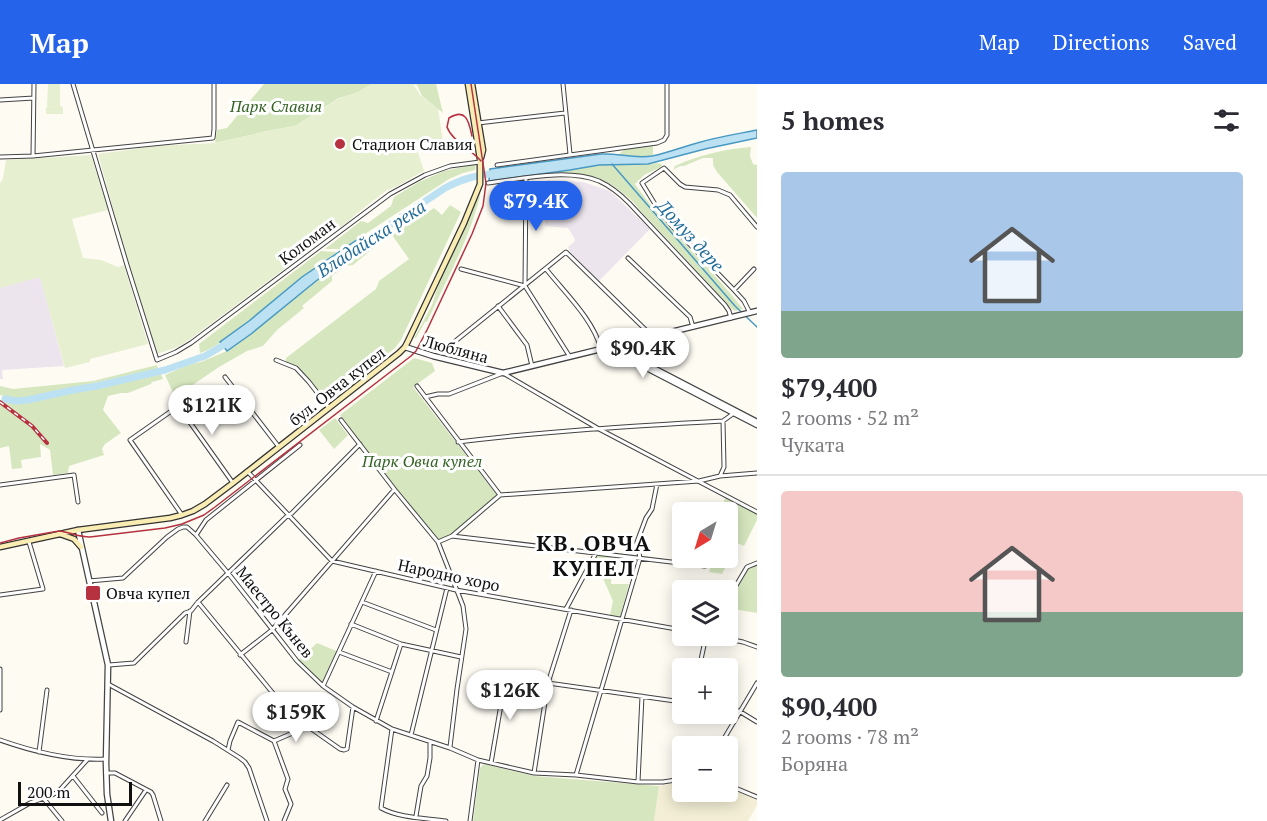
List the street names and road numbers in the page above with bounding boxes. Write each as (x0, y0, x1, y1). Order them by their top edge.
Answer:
street label: Коломан (274, 212, 340, 269)
street label: Любляна (420, 330, 491, 368)
street label: бул. Овча купел (284, 341, 390, 431)
street label: Народно хоро (396, 553, 502, 597)
street label: Маестро Кънев (231, 562, 319, 662)

